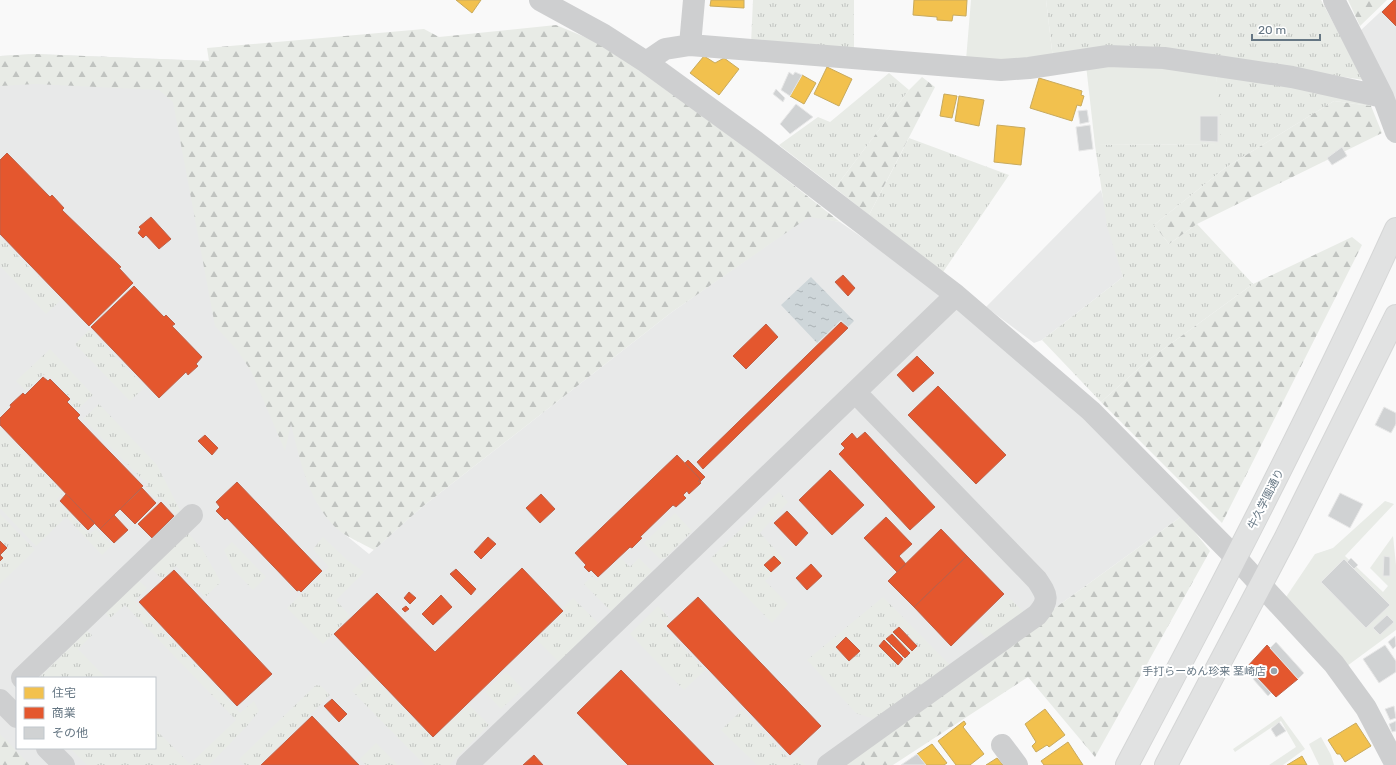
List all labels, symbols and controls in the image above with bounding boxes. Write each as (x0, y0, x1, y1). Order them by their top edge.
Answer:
scale bar (1252, 16, 1320, 42)
text: 20 m (1258, 23, 1286, 37)
street label: 牛久学園通り (1245, 467, 1287, 531)
place label: 手打らーめん珍来 茎崎店 (1142, 665, 1266, 678)
marker: 手打らーめん珍来 茎崎店 (1269, 666, 1279, 676)
legend (16, 677, 156, 749)
text: 住宅 (52, 686, 76, 700)
text: 商業 (52, 706, 76, 720)
text: その他 (52, 726, 88, 740)

